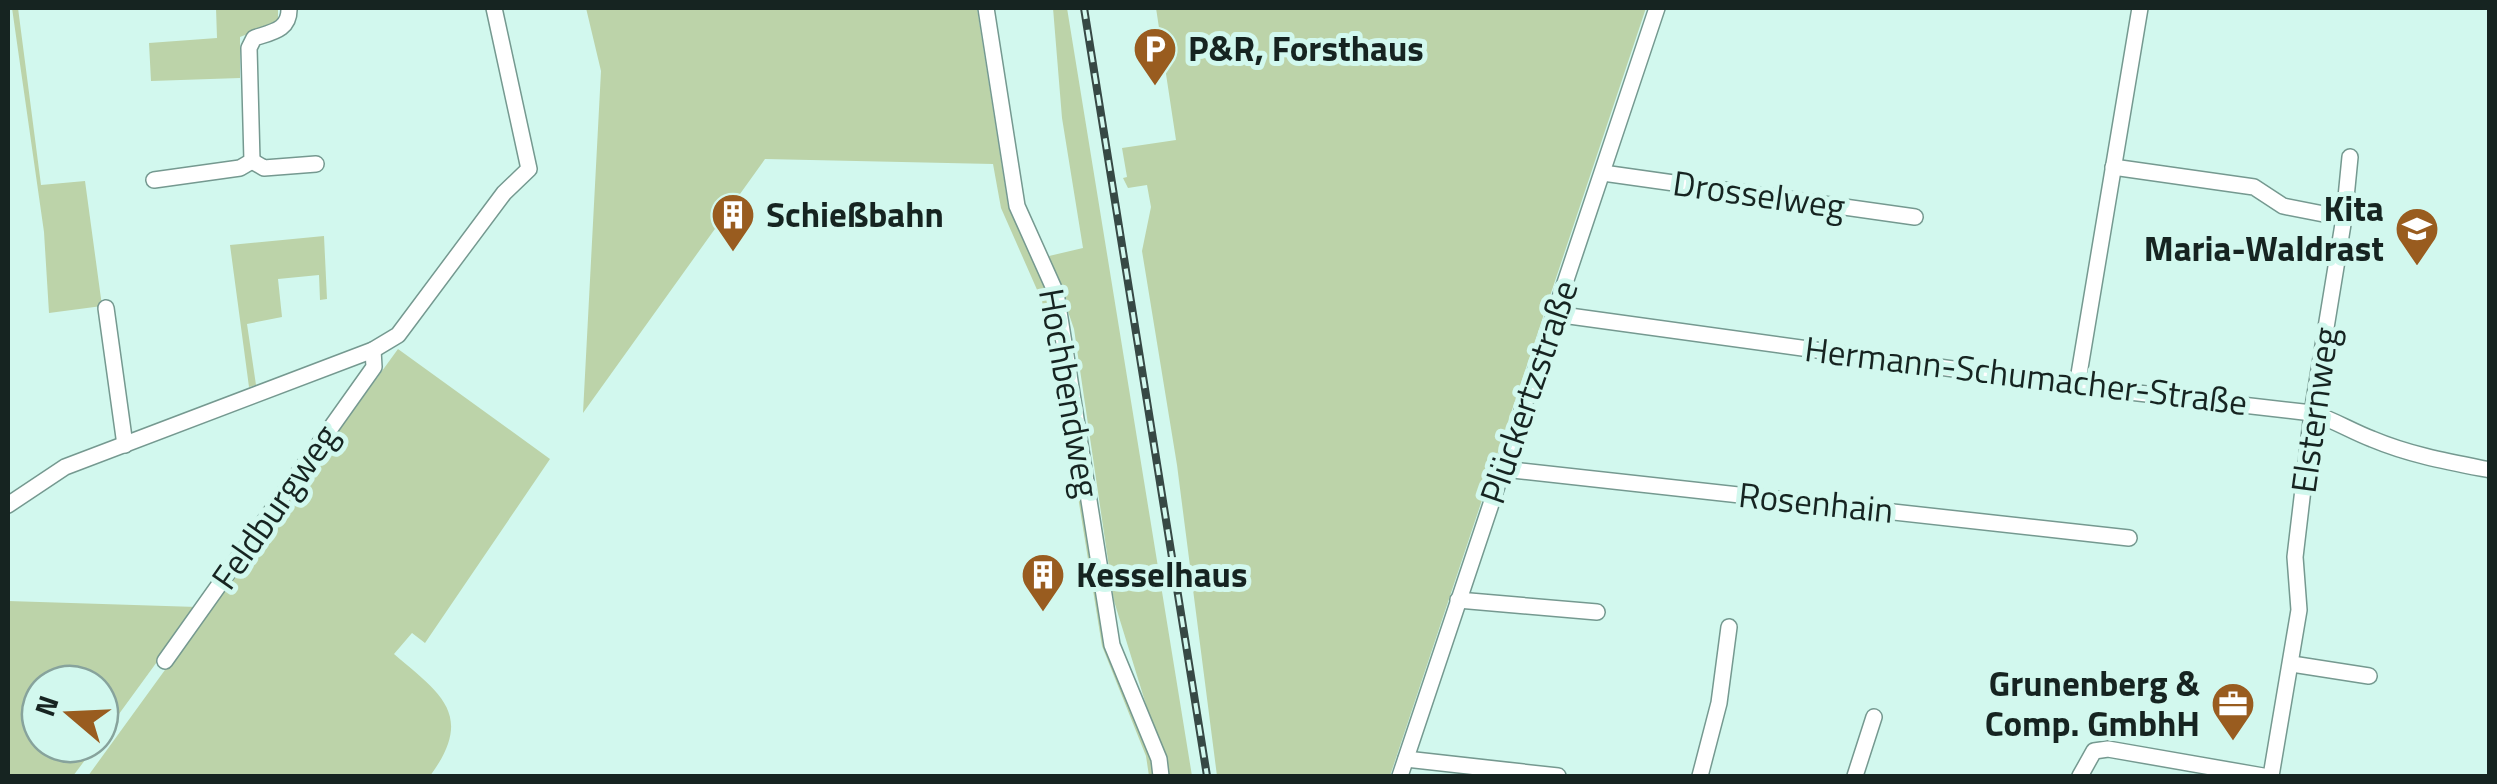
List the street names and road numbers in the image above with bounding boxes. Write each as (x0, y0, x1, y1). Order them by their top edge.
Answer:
street label: Drosselweg (1670, 155, 1849, 233)
street label: Plückertzstraße (1465, 273, 1592, 511)
street label: Hochbendweg (1025, 284, 1115, 502)
street label: Hermann-Schumacher-Straße (1802, 321, 2250, 429)
street label: Elsternweg (2276, 324, 2352, 496)
street label: Feldburgweg (197, 413, 351, 600)
street label: Rosenhain (1736, 467, 1896, 537)

